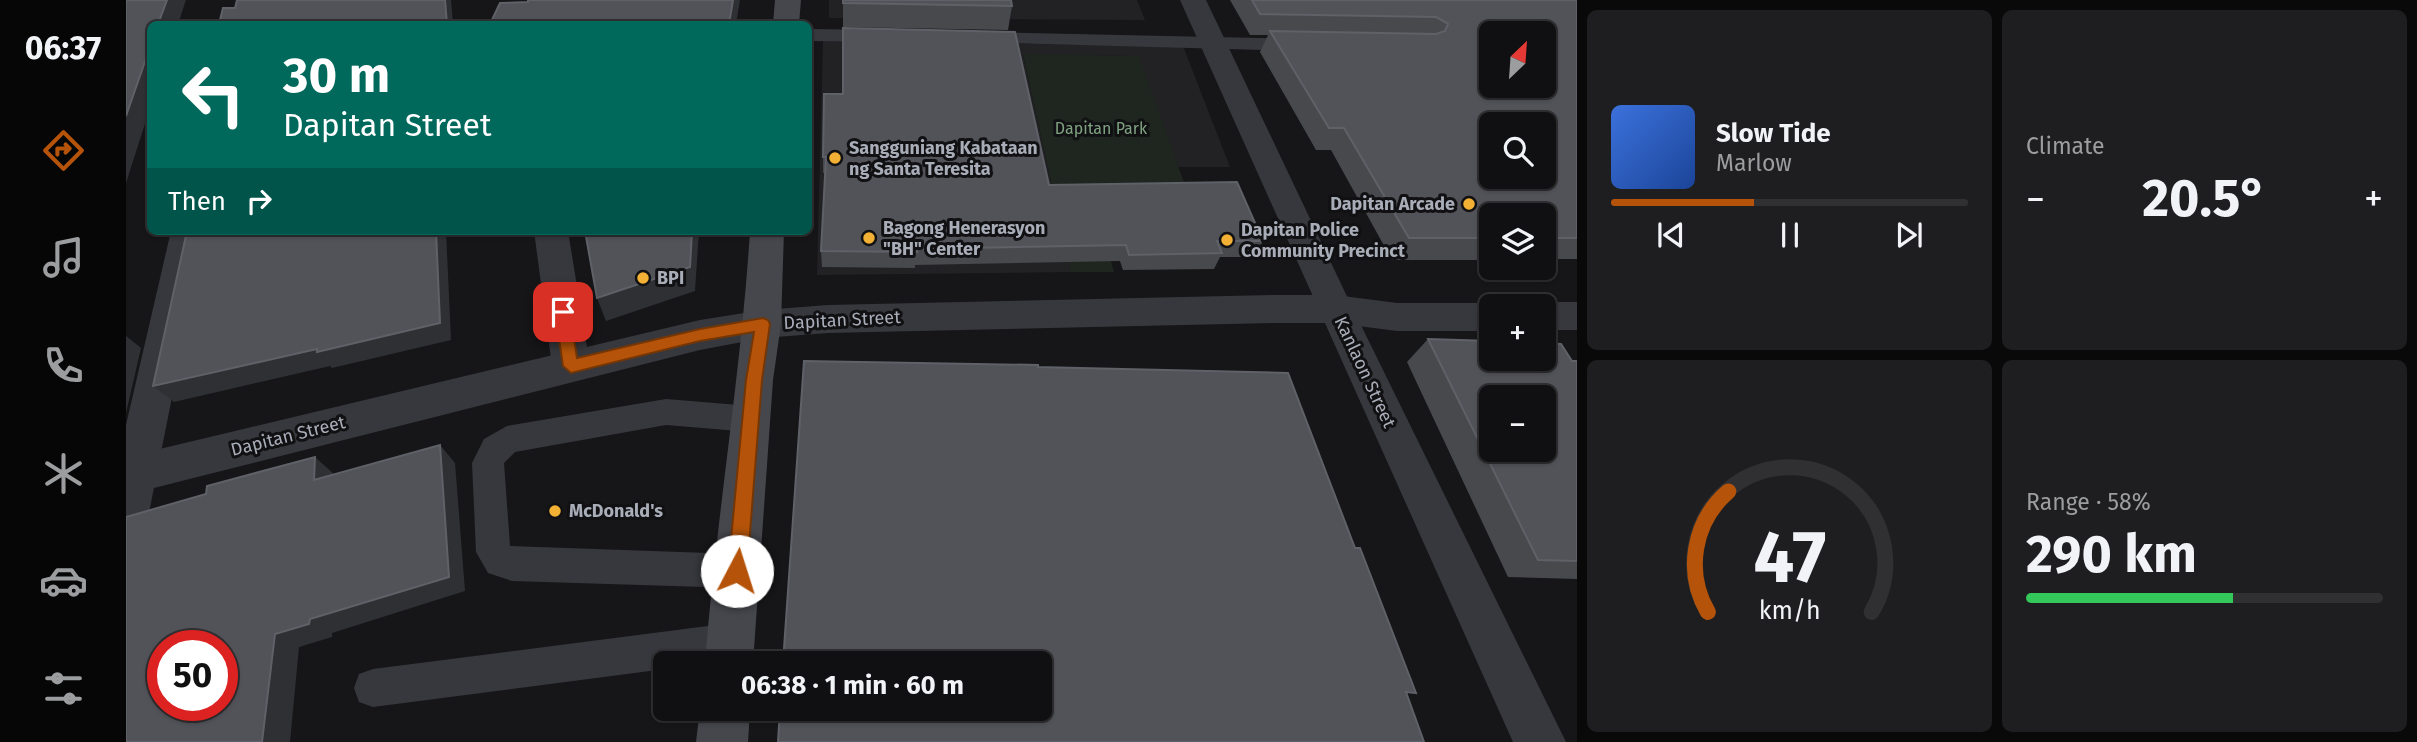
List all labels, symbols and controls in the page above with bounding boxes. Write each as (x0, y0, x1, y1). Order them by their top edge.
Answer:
north arrow (1479, 21, 1556, 98)
map controls (1479, 21, 1556, 462)
text: 06:37 (25, 29, 101, 67)
text: 30 m (283, 46, 390, 105)
icon: left (168, 49, 259, 140)
text: Dapitan Street (283, 106, 492, 144)
button: search (1479, 112, 1556, 189)
text: Slow Tide (1716, 118, 1831, 149)
park label: Dapitan Park (1055, 119, 1148, 138)
icon: directions (39, 126, 88, 175)
text: Climate (2026, 132, 2105, 160)
place label: Sangguniang Kabataan ng Santa Teresita (849, 137, 1038, 180)
text: Marlow (1716, 149, 1792, 177)
marker: Sangguniang Kabataan ng Santa Teresita (827, 150, 843, 166)
text: 20.5° (2142, 167, 2267, 230)
text: − (2026, 176, 2045, 222)
text: + (2364, 176, 2383, 222)
icon: right (240, 182, 278, 220)
text: Then (168, 186, 226, 217)
place label: Dapitan Arcade (1330, 193, 1455, 215)
marker: Dapitan Arcade (1461, 196, 1477, 212)
button: layers (1479, 203, 1556, 280)
icon: previous (1652, 216, 1690, 254)
icon: pause (1771, 216, 1809, 254)
icon: next (1890, 216, 1928, 254)
place label: Bagong Henerasyon "BH" Center (883, 217, 1045, 260)
place label: Dapitan Police Community Precinct (1241, 219, 1406, 262)
marker: Bagong Henerasyon "BH" Center (861, 230, 877, 246)
marker: Dapitan Police Community Precinct (1219, 232, 1235, 248)
icon: music (39, 233, 88, 282)
place label: BPI (657, 267, 684, 289)
marker: BPI (635, 270, 651, 286)
pin (533, 282, 593, 342)
icon: arrive (544, 293, 582, 331)
button: + (1479, 294, 1556, 371)
street label: Dapitan Street (783, 306, 902, 334)
street label: Kanlaon Street (1330, 313, 1401, 432)
icon: phone (39, 341, 88, 390)
button: − (1479, 385, 1556, 462)
street label: Dapitan Street (228, 411, 348, 461)
icon: climate (39, 449, 88, 498)
text: Range · 58% (2026, 488, 2151, 516)
place label: McDonald's (569, 500, 663, 522)
marker: McDonald's (547, 503, 563, 519)
text: 47 (1753, 514, 1826, 601)
text: 290 km (2026, 523, 2197, 586)
position arrow (700, 534, 774, 608)
icon: car (39, 556, 88, 605)
text: km/h (1759, 596, 1820, 626)
speed limit sign: 50 (147, 630, 238, 721)
icon: filters (39, 664, 88, 713)
text: 06:38 · 1 min · 60 m (741, 670, 964, 701)

